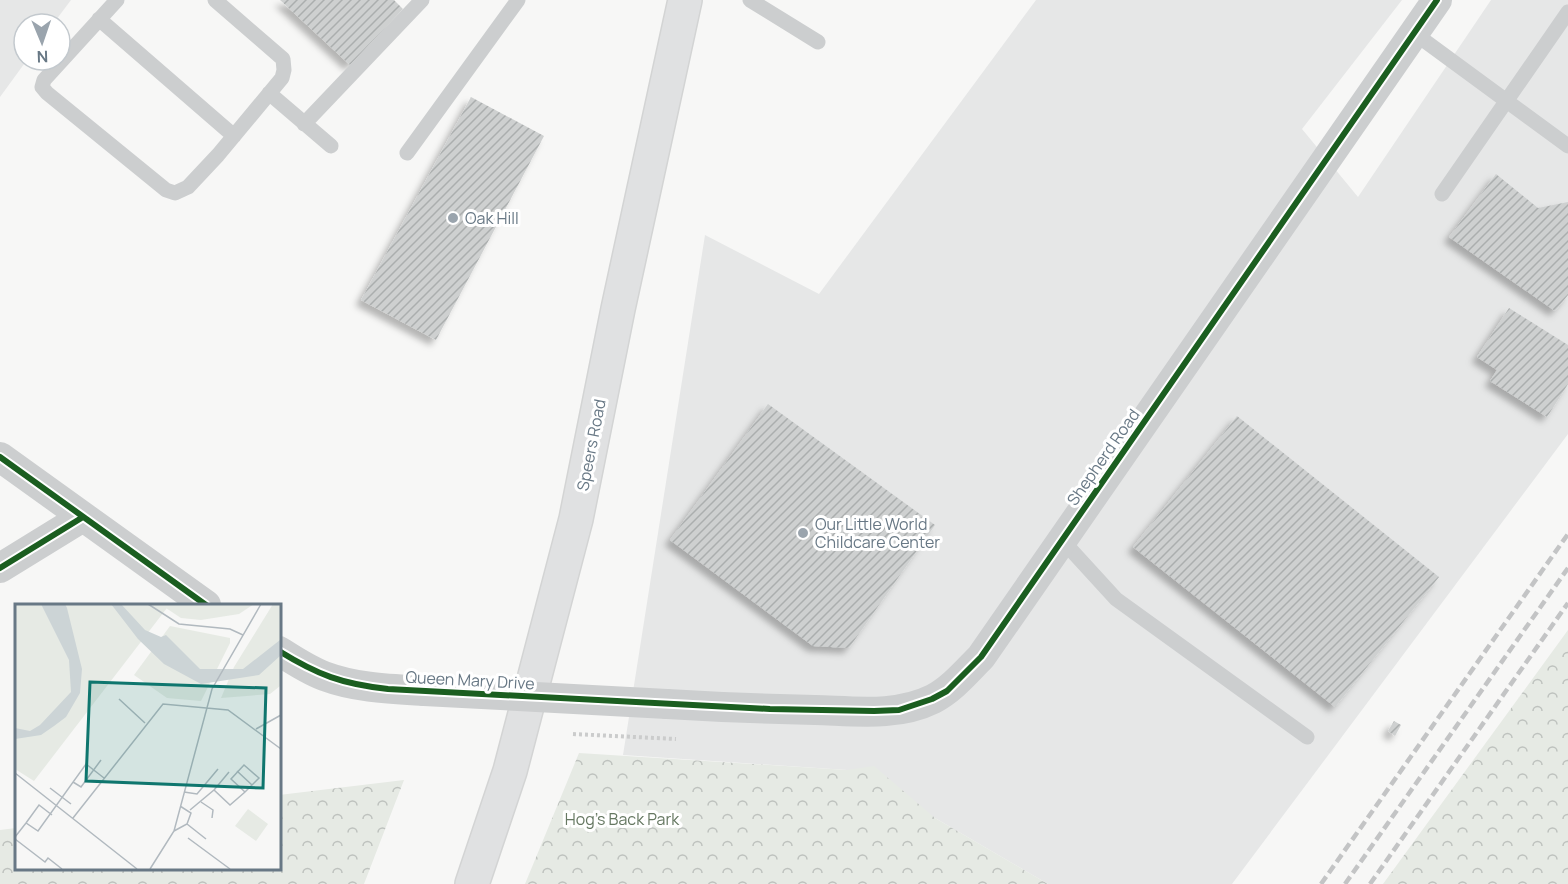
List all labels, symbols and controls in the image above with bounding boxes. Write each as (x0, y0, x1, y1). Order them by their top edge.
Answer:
north arrow (12, 12, 72, 72)
text: N (36, 46, 49, 68)
place label: Oak Hill (465, 207, 519, 229)
marker: Oak Hill (446, 211, 460, 225)
street label: Speers Road (571, 397, 611, 493)
street label: Shepherd Road (1062, 404, 1144, 510)
place label: Our Little World Childcare Center (815, 513, 940, 553)
marker: Our Little World Childcare Center (796, 526, 810, 540)
inset map (15, 604, 280, 869)
street label: Queen Mary Drive (405, 666, 535, 694)
park label: Hog's Back Park (565, 808, 680, 830)

